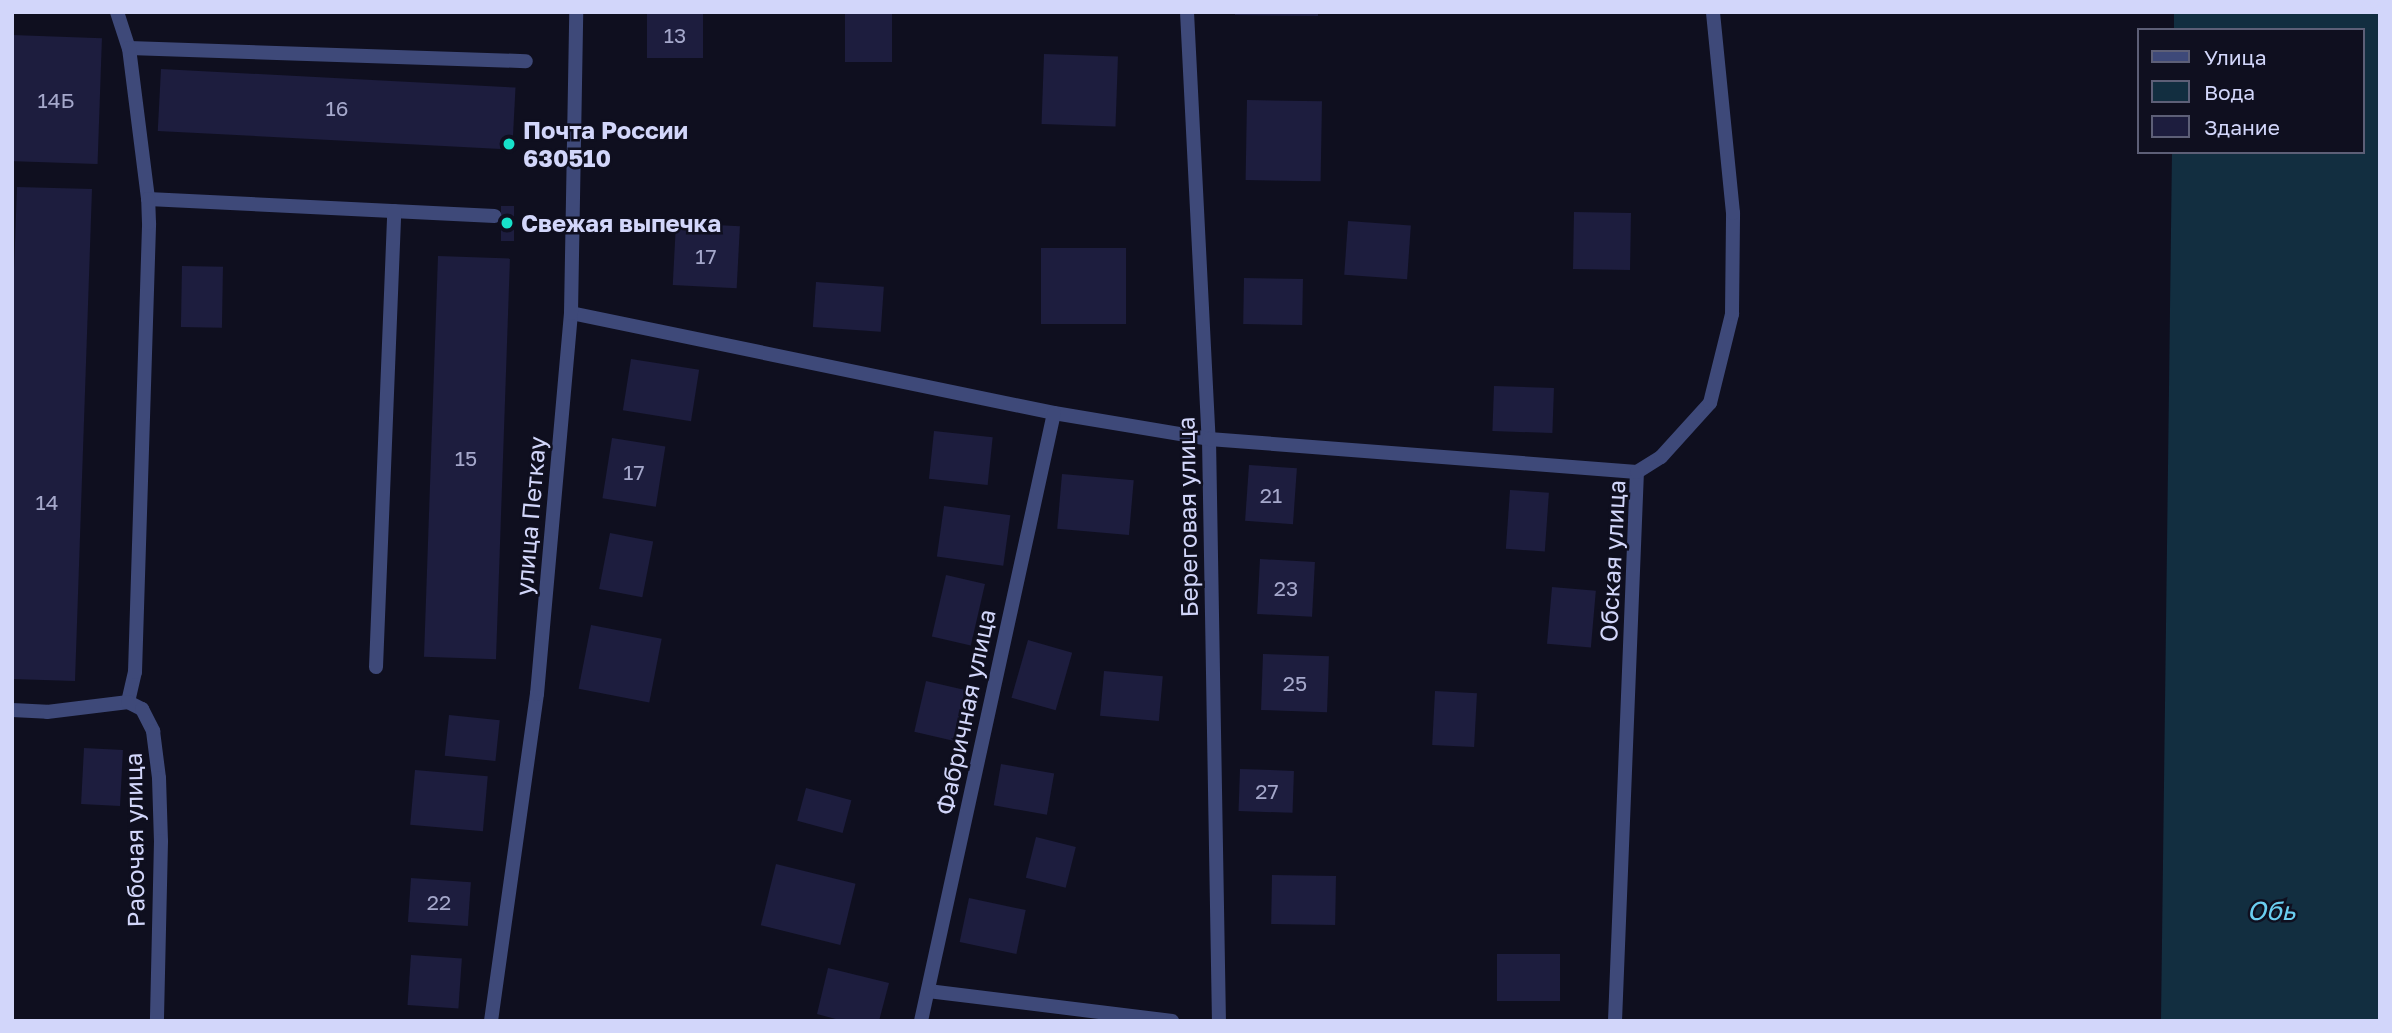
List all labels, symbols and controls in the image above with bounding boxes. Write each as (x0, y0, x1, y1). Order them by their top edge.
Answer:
house number: 13 (664, 22, 686, 48)
legend (2136, 28, 2364, 154)
text: Улица (2204, 44, 2267, 70)
text: Вода (2204, 79, 2255, 105)
house number: 14Б (38, 87, 74, 113)
house number: 16 (326, 95, 348, 121)
text: Здание (2204, 114, 2280, 140)
place label: Почта России 630510 (523, 116, 688, 172)
marker: Почта России 630510 (501, 136, 517, 152)
place label: Свежая выпечка (521, 209, 721, 237)
marker: Свежая выпечка (499, 215, 515, 231)
house number: 17 (695, 243, 717, 269)
street label: Береговая улица (1171, 416, 1203, 618)
street label: улица Петкау (509, 435, 551, 597)
house number: 15 (455, 445, 477, 471)
house number: 17 (623, 459, 645, 485)
street label: Обская улица (1593, 479, 1631, 643)
house number: 21 (1260, 482, 1282, 508)
house number: 14 (36, 489, 58, 515)
house number: 23 (1274, 575, 1298, 601)
street label: Фабричная улица (929, 607, 1001, 817)
house number: 25 (1283, 670, 1307, 696)
street label: Рабочая улица (118, 752, 150, 928)
house number: 27 (1255, 778, 1279, 804)
house number: 22 (427, 889, 451, 915)
water label: Обь (2247, 895, 2295, 927)

